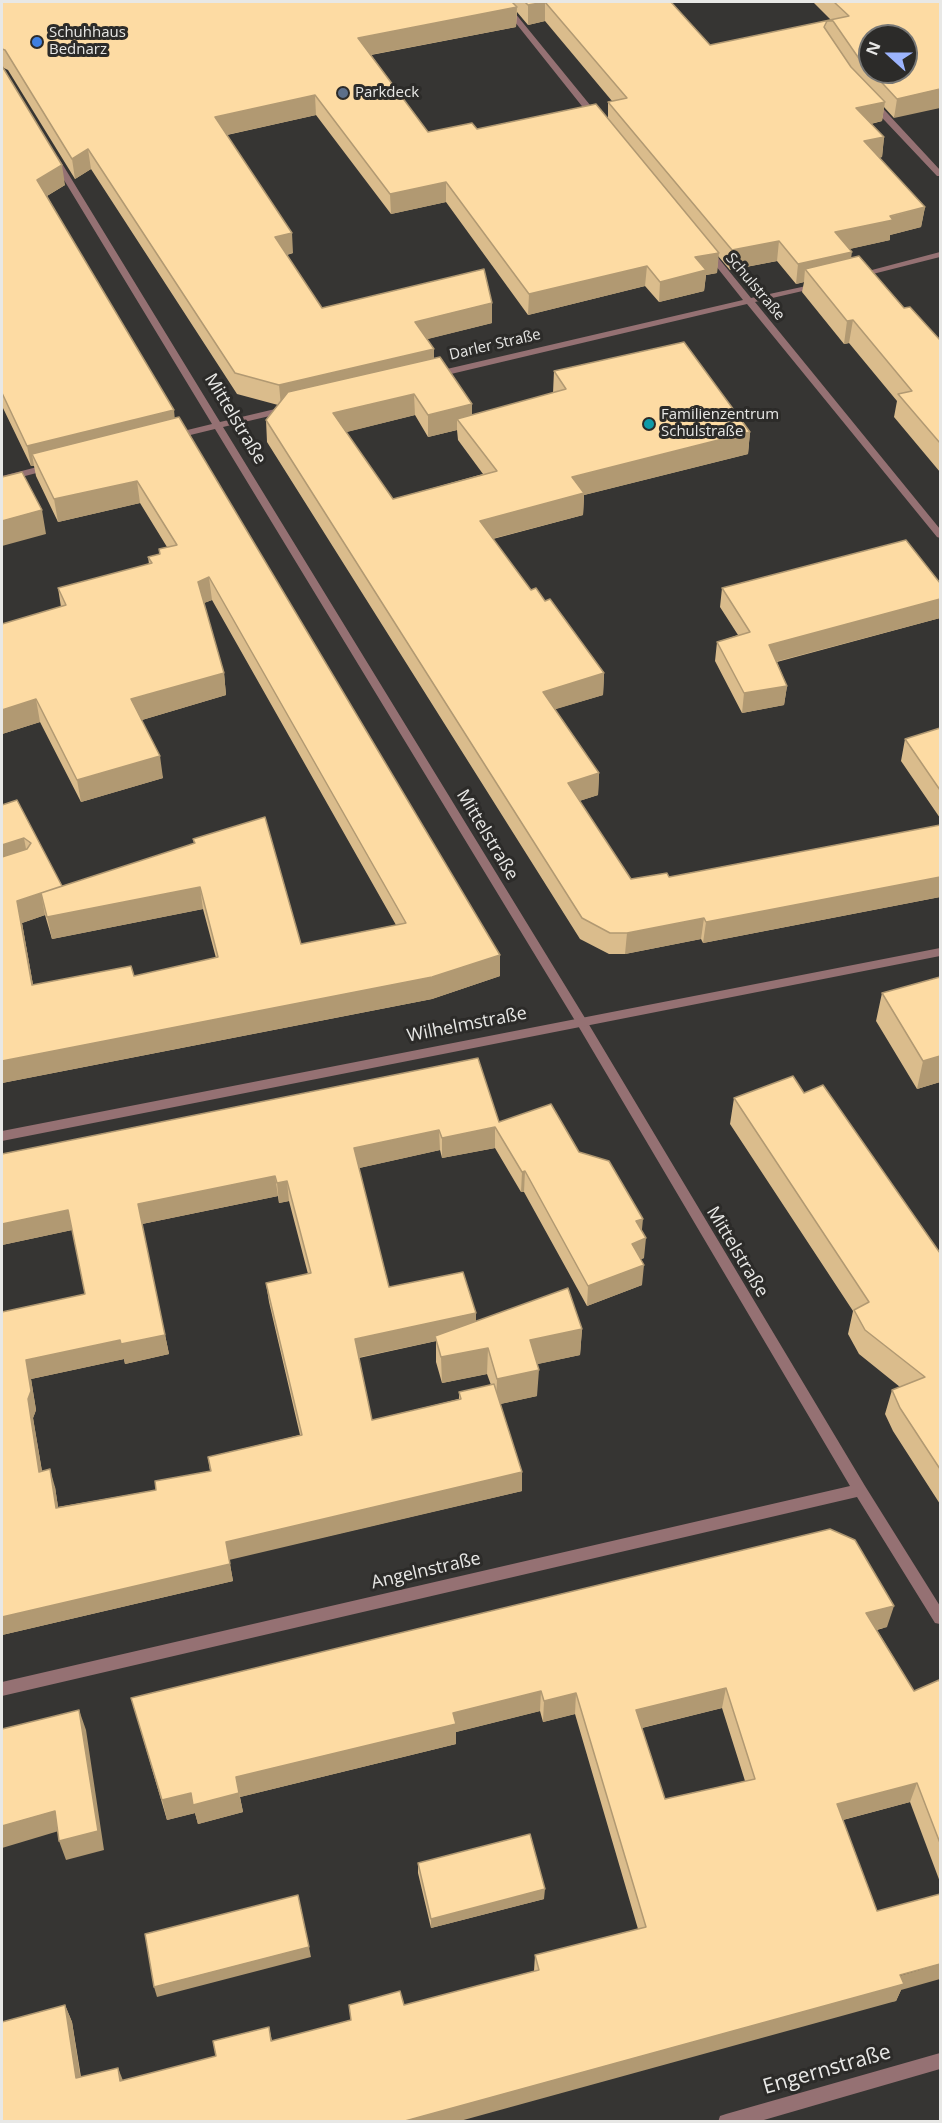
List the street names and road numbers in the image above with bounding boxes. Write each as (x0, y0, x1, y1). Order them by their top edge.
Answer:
street label: Schulstraße (722, 250, 788, 324)
street label: Darler Straße (447, 326, 543, 364)
street label: Mittelstraße (200, 370, 270, 468)
street label: Mittelstraße (452, 786, 522, 884)
street label: Wilhelmstraße (405, 1003, 529, 1047)
street label: Mittelstraße (702, 1203, 772, 1301)
street label: Angelnstraße (369, 1548, 483, 1594)
street label: Engernstraße (760, 2040, 894, 2100)

